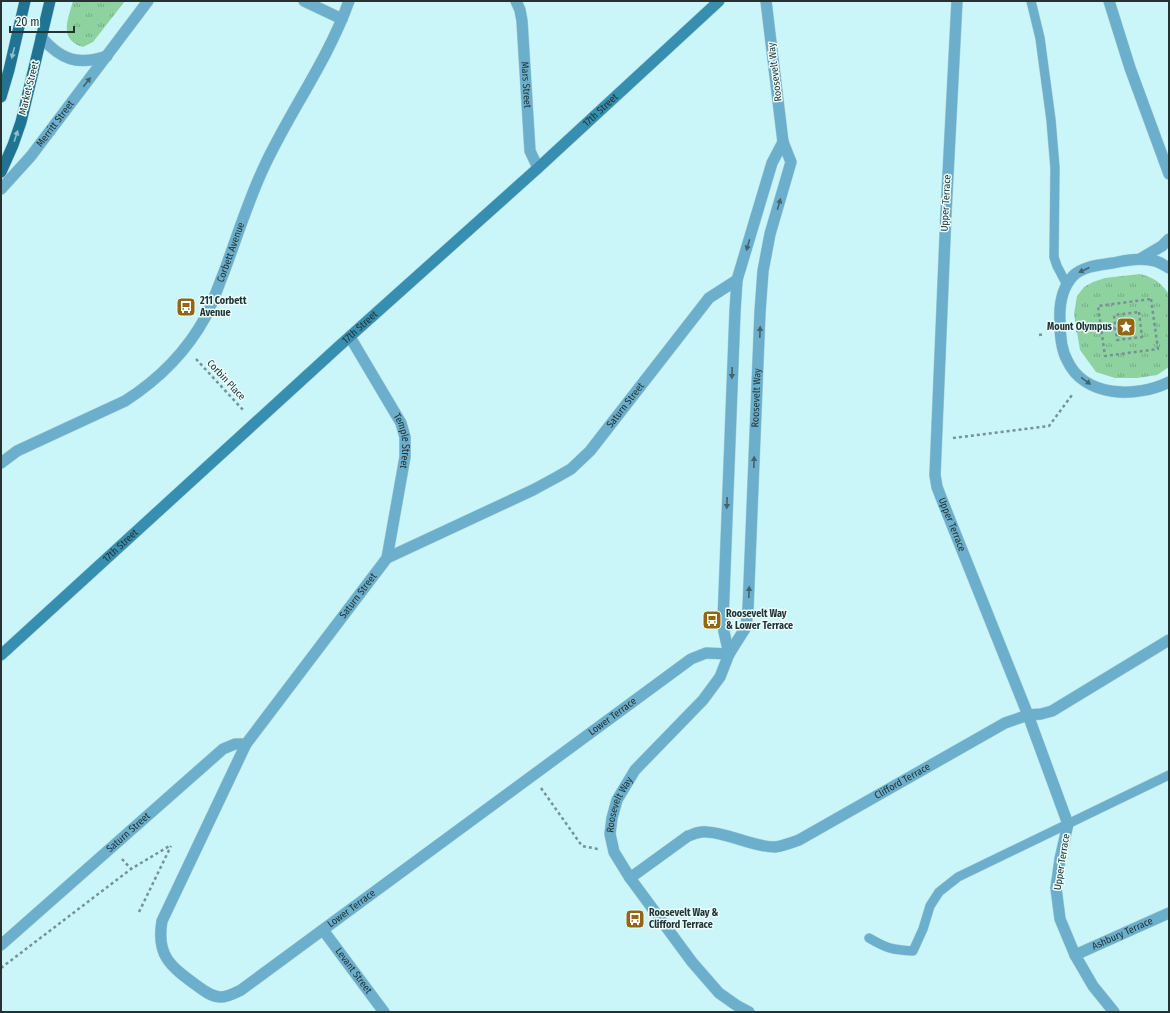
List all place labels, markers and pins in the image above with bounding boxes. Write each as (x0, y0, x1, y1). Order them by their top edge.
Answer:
place label: 211 Corbett Avenue (199, 295, 247, 319)
bus stop icon: 211 Corbett Avenue (175, 296, 197, 318)
place icon: Mount Olympus (1115, 316, 1137, 338)
place label: Mount Olympus (1047, 321, 1113, 333)
place label: Roosevelt Way & Lower Terrace (726, 608, 793, 632)
bus stop icon: Roosevelt Way & Lower Terrace (701, 609, 723, 631)
place label: Roosevelt Way & Clifford Terrace (649, 907, 719, 931)
bus stop icon: Roosevelt Way & Clifford Terrace (624, 908, 646, 930)

